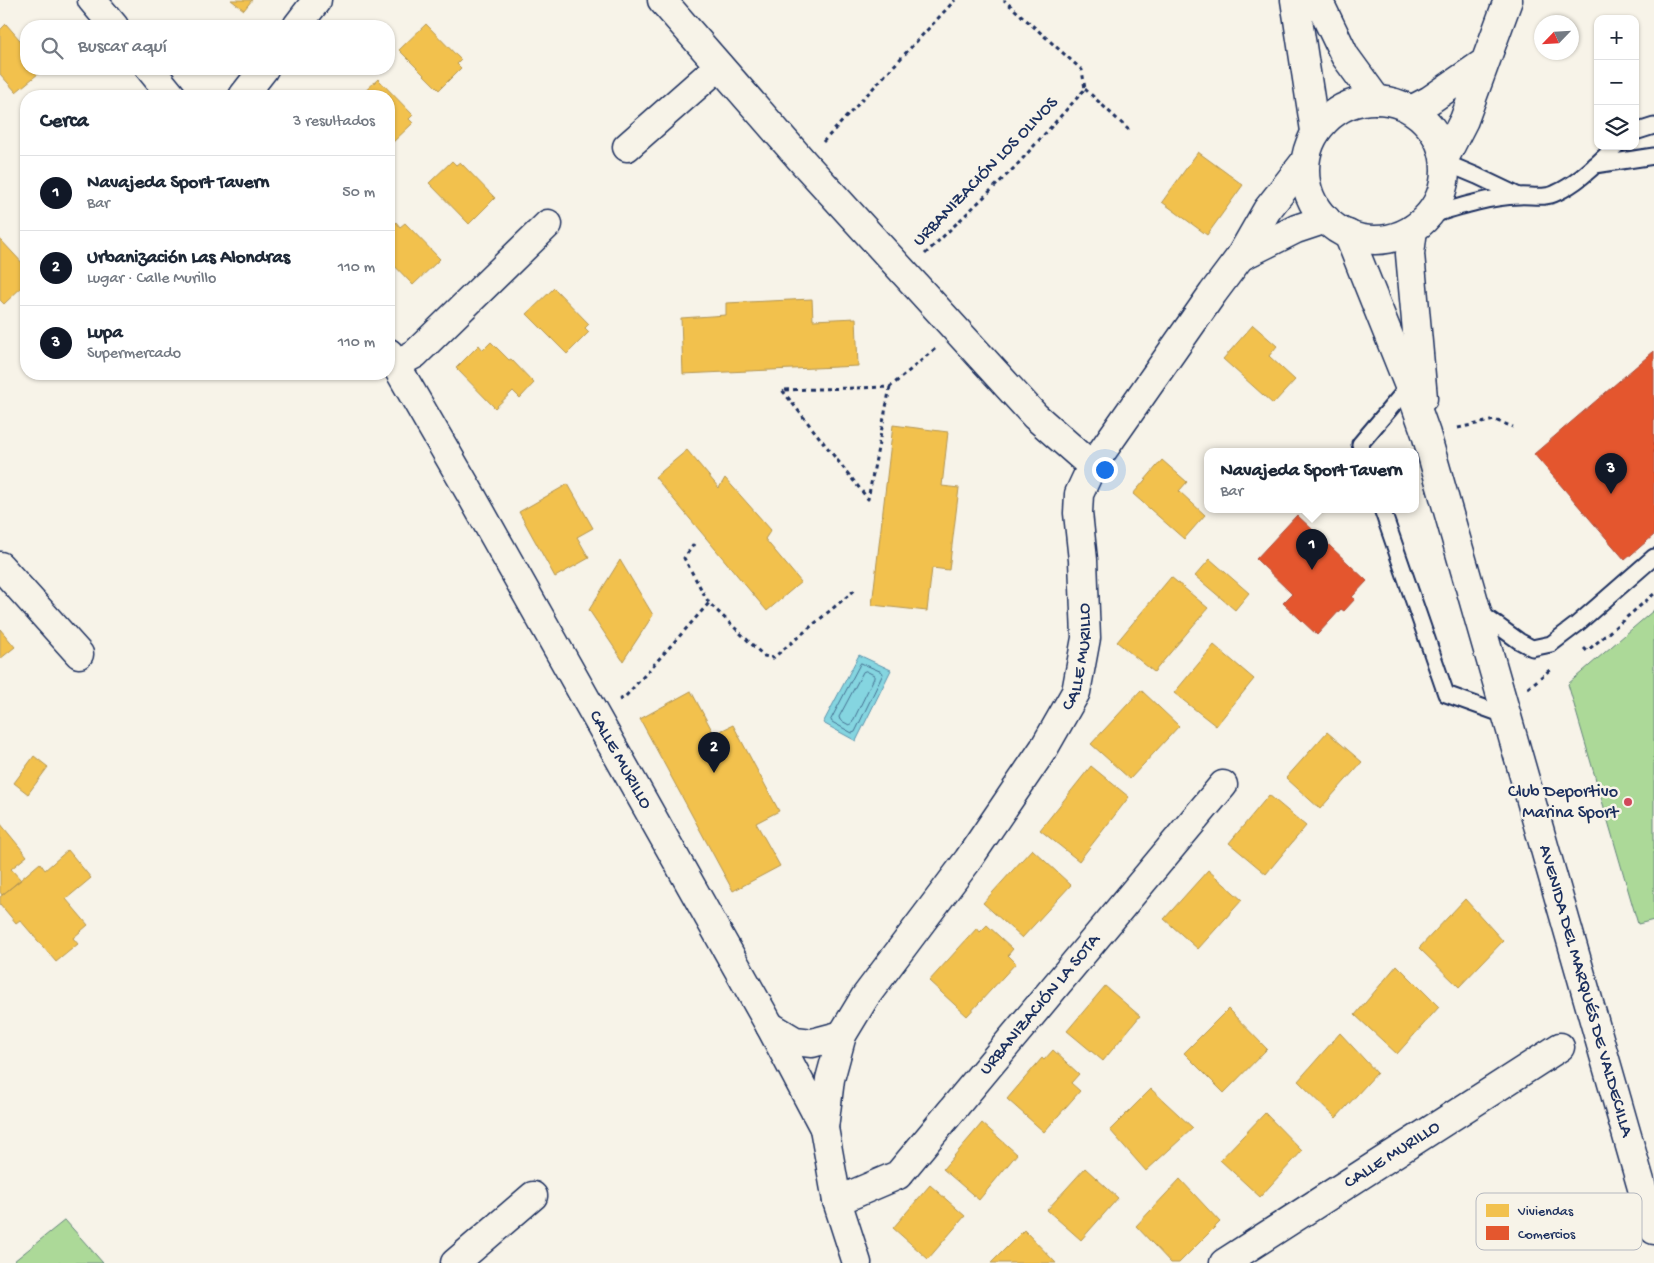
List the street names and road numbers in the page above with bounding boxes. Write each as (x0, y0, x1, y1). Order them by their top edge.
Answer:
street label: URBANIZACIÓN LOS OLIVOS (909, 92, 1063, 251)
street label: CALLE MURILLO (1057, 602, 1097, 714)
street label: CALLE MURILLO (584, 707, 656, 813)
street label: AVENIDA DEL MARQUÉS DE VALDECILLA (1534, 843, 1638, 1141)
street label: URBANIZACIÓN LA SOTA (975, 929, 1106, 1079)
street label: CALLE MURILLO (1340, 1116, 1444, 1193)

